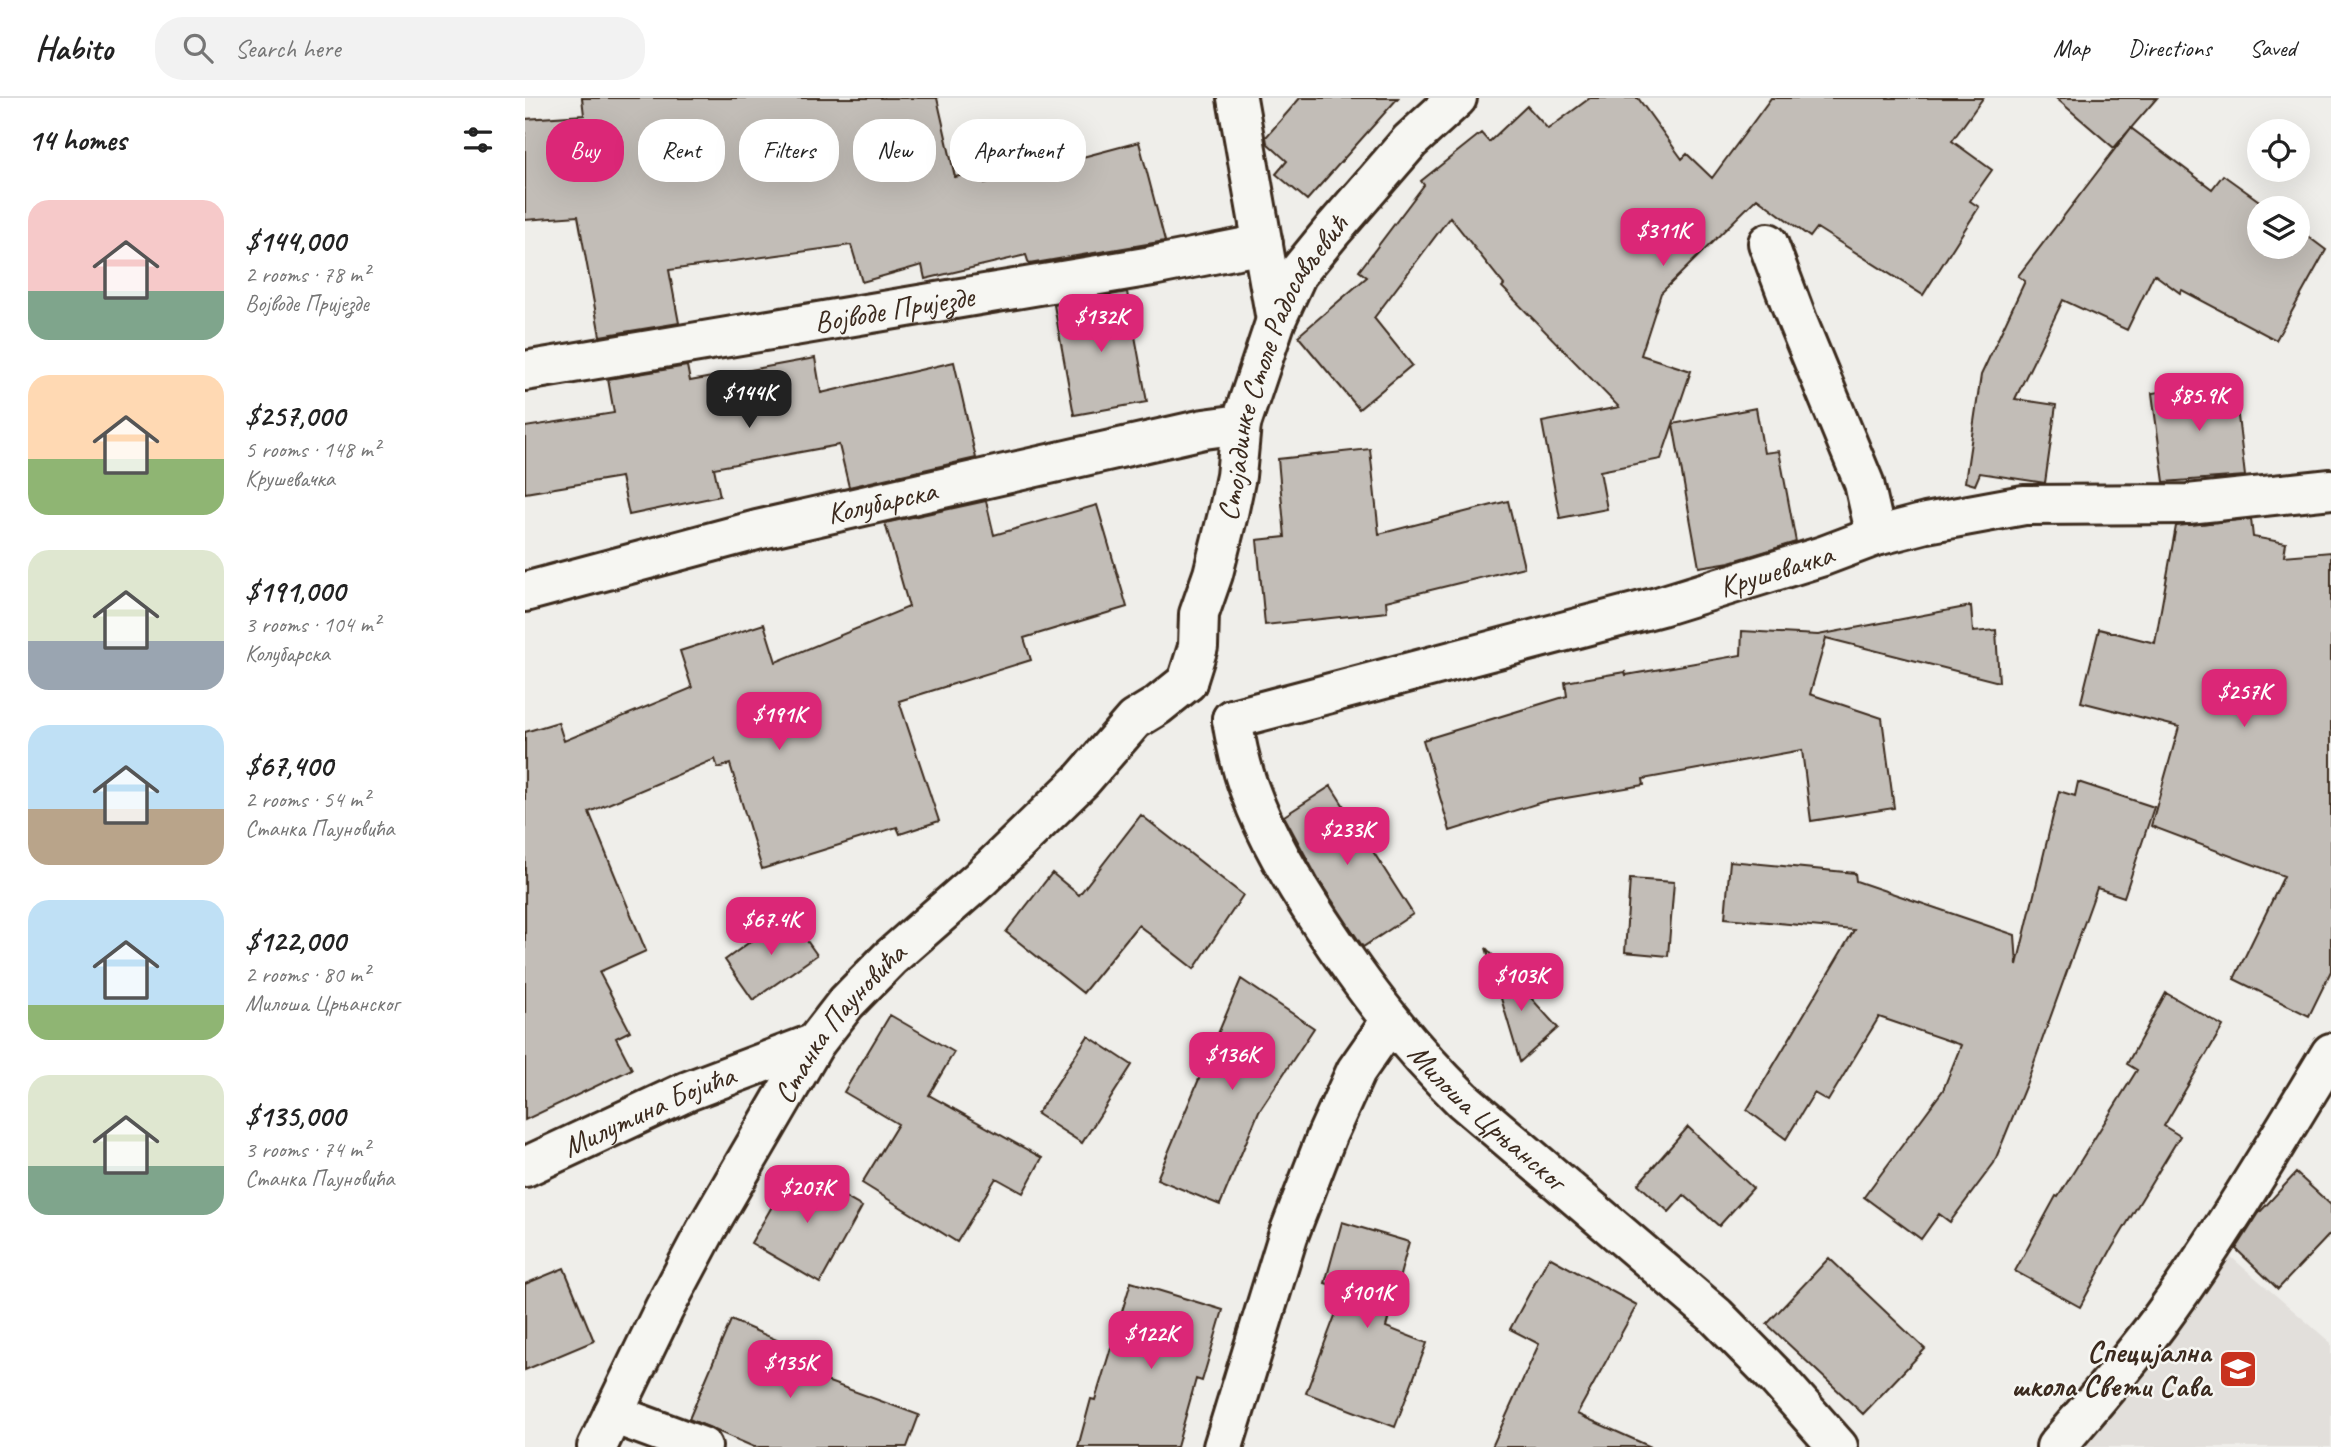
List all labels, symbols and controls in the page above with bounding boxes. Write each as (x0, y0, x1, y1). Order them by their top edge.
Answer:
search box (155, 17, 645, 80)
text: Habito (35, 27, 113, 69)
icon: search (179, 29, 217, 67)
text: Search here (235, 32, 341, 65)
text: Map (2053, 33, 2090, 63)
text: Directions (2128, 33, 2211, 63)
text: Saved (2249, 33, 2296, 63)
chip: Buy (546, 119, 624, 182)
chip: Rent (638, 119, 725, 182)
chip: Filters (739, 119, 839, 182)
chip: New (853, 119, 936, 182)
chip: Apartment (950, 119, 1086, 182)
map controls (2247, 119, 2310, 259)
button: locate (2247, 119, 2310, 182)
text: 14 homes (28, 121, 126, 159)
icon: filters (459, 121, 497, 159)
button: layers (2247, 196, 2310, 259)
street label: Стојадинке Столе Радосављевић (1208, 205, 1358, 524)
pin: $311K (1614, 208, 1712, 268)
text: $311K (1636, 216, 1690, 245)
text: $144,000 (245, 222, 345, 260)
icon: home (84, 228, 168, 312)
text: 2 rooms · 78 m² (245, 260, 369, 289)
street label: Војводе Пријезде (811, 277, 979, 341)
text: Војводе Пријезде (245, 289, 369, 318)
pin: $132K (1052, 294, 1150, 354)
text: $132K (1074, 302, 1128, 331)
pin: $144K (700, 370, 798, 430)
pin: $85.9K (2142, 374, 2256, 433)
text: $144K (722, 378, 776, 407)
text: $85.9K (2171, 381, 2228, 410)
text: $257,000 (245, 397, 345, 435)
icon: home (84, 403, 168, 487)
text: 5 rooms · 148 m² (245, 435, 380, 464)
text: Крушевачка (245, 464, 335, 493)
street label: Колубарска (823, 471, 942, 533)
street label: Крушевачка (1714, 534, 1840, 606)
text: $191,000 (245, 572, 345, 610)
icon: home (84, 578, 168, 662)
text: 3 rooms · 104 m² (245, 610, 380, 639)
text: Колубарска (245, 639, 330, 668)
pin: $257K (2195, 670, 2293, 729)
text: $257K (2218, 677, 2270, 706)
pin: $191K (730, 692, 828, 752)
text: $191K (753, 700, 805, 729)
text: $67,400 (245, 747, 332, 785)
icon: home (84, 753, 168, 837)
text: 2 rooms · 54 m² (245, 785, 369, 814)
pin: $233K (1298, 808, 1396, 867)
text: Станка Пауновића (245, 814, 394, 843)
text: $233K (1320, 815, 1374, 844)
pin: $67.4K (714, 898, 828, 957)
text: $67.4K (742, 905, 800, 934)
text: $122,000 (245, 922, 345, 960)
icon: home (84, 928, 168, 1012)
street label: Станка Пауновића (765, 933, 915, 1110)
pin: $103K (1472, 954, 1570, 1013)
text: 2 rooms · 80 m² (245, 960, 369, 989)
text: $103K (1494, 961, 1548, 990)
text: Милоша Црњанског (245, 989, 399, 1018)
pin: $136K (1183, 1032, 1281, 1092)
street label: Милоша Црњанског (1400, 1035, 1576, 1201)
text: $136K (1205, 1040, 1259, 1069)
street label: Милутина Бојића (556, 1055, 742, 1166)
text: $135,000 (245, 1097, 345, 1135)
icon: home (84, 1103, 168, 1187)
text: 3 rooms · 74 m² (245, 1135, 369, 1164)
text: Станка Пауновића (245, 1164, 394, 1193)
pin: $207K (758, 1166, 856, 1225)
text: $207K (781, 1173, 834, 1202)
pin: $101K (1318, 1270, 1416, 1330)
text: $101K (1340, 1278, 1394, 1307)
pin: $122K (1102, 1312, 1200, 1371)
text: $122K (1124, 1319, 1178, 1348)
place label: Специјална школа Свети Сава (2012, 1333, 2214, 1405)
pin: $135K (741, 1340, 839, 1400)
text: $135K (764, 1348, 816, 1377)
school or university icon: Специјална школа Свети Сава (2217, 1348, 2259, 1390)

